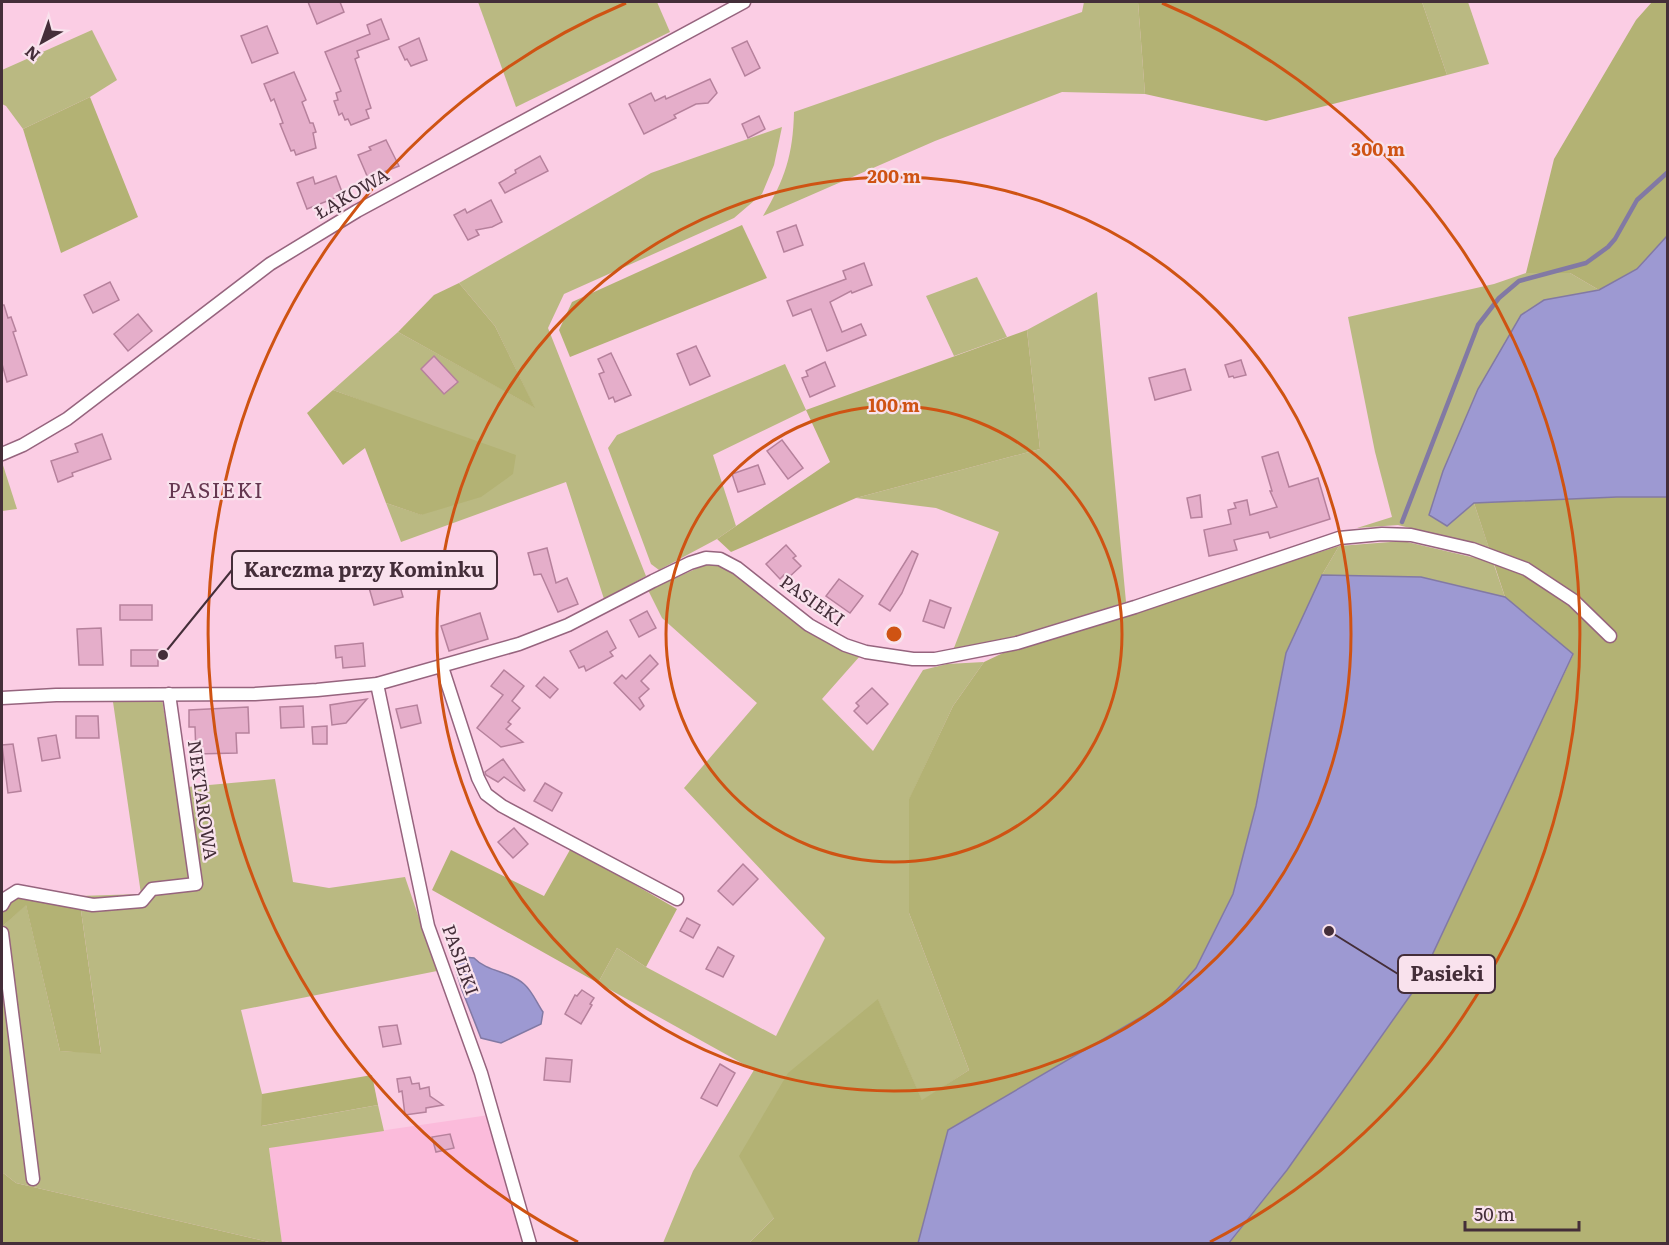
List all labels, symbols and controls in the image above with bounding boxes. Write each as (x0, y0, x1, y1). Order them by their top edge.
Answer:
north arrow (12, 12, 72, 72)
text: N (19, 41, 45, 68)
text: 300 m (1351, 135, 1405, 162)
street label: ŁĄKOWA (309, 161, 393, 225)
text: 200 m (867, 162, 921, 189)
text: 100 m (868, 391, 920, 418)
district label: PASIEKI (168, 473, 264, 504)
callout: Karczma przy Kominku (232, 551, 497, 589)
text: Karczma przy Kominku (244, 553, 484, 583)
street label: PASIEKI (775, 568, 851, 632)
centre of rings (884, 624, 904, 644)
street label: NEKTAROWA (182, 738, 225, 862)
street label: PASIEKI (436, 920, 487, 999)
callout: Pasieki (1398, 955, 1495, 993)
text: Pasieki (1410, 957, 1484, 987)
scale bar (1465, 1194, 1579, 1232)
text: 50 m (1474, 1200, 1515, 1227)

